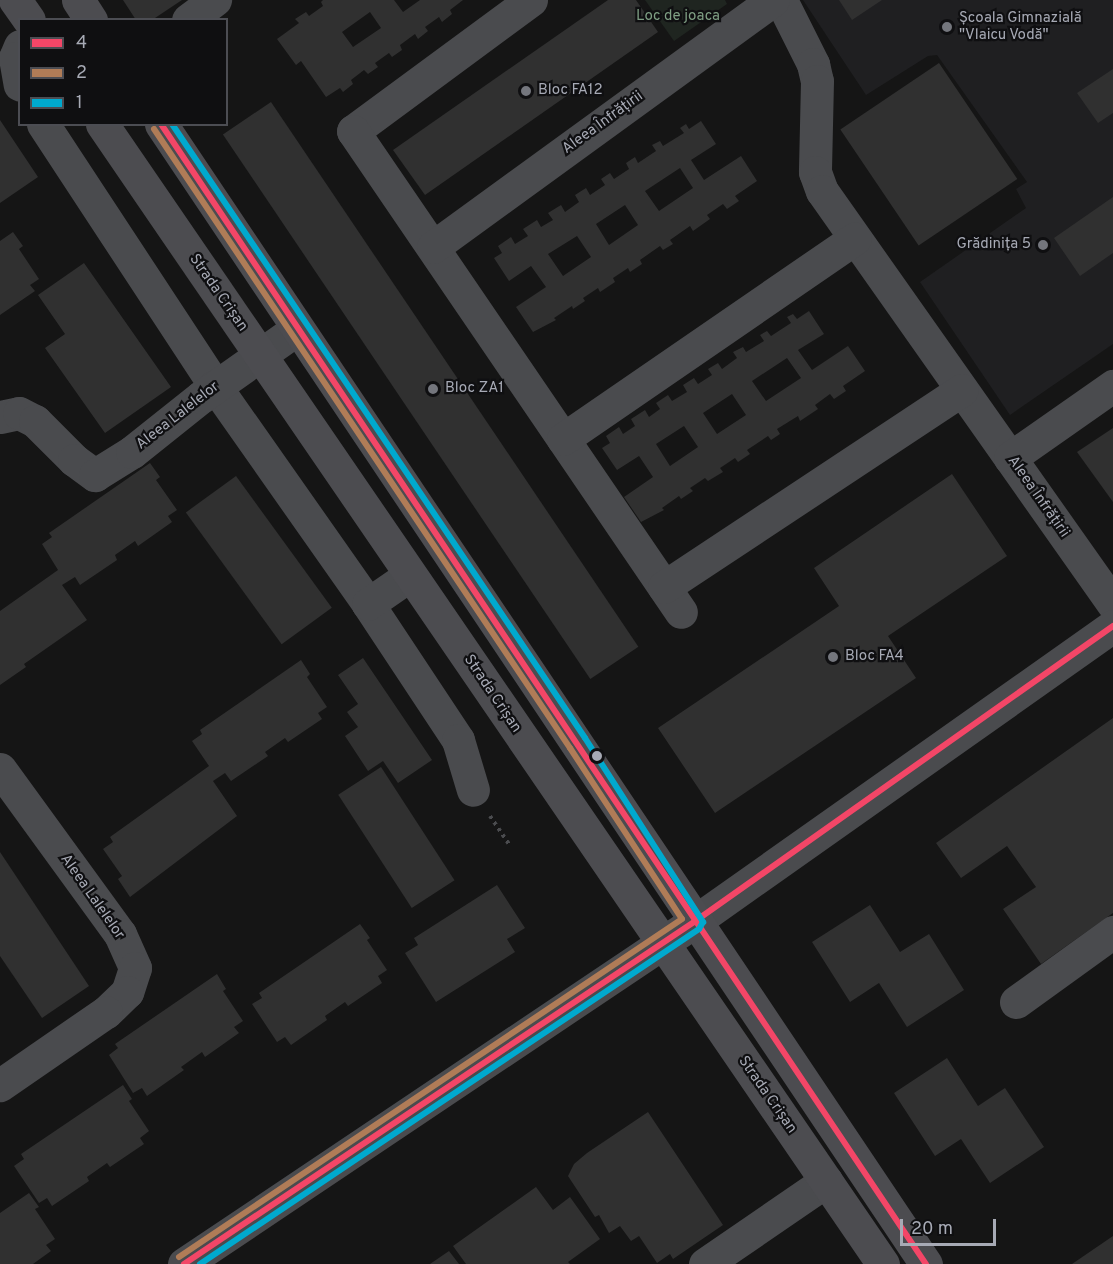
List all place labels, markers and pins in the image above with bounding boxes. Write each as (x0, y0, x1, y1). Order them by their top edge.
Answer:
place label: Școala Gimnazială "Vlaicu Vodă" (959, 9, 1082, 44)
marker: Școala Gimnazială "Vlaicu Vodă" (940, 20, 954, 34)
place label: Bloc FA12 (538, 82, 603, 100)
marker: Bloc FA12 (519, 84, 533, 98)
place label: Grădinița 5 (957, 236, 1031, 254)
marker: Grădinița 5 (1036, 238, 1050, 252)
place label: Bloc ZA1 (445, 380, 504, 398)
marker: Bloc ZA1 (426, 382, 440, 396)
place label: Bloc FA4 (845, 648, 904, 666)
marker: Bloc FA4 (826, 650, 840, 664)
unlabelled marker (591, 750, 603, 762)

